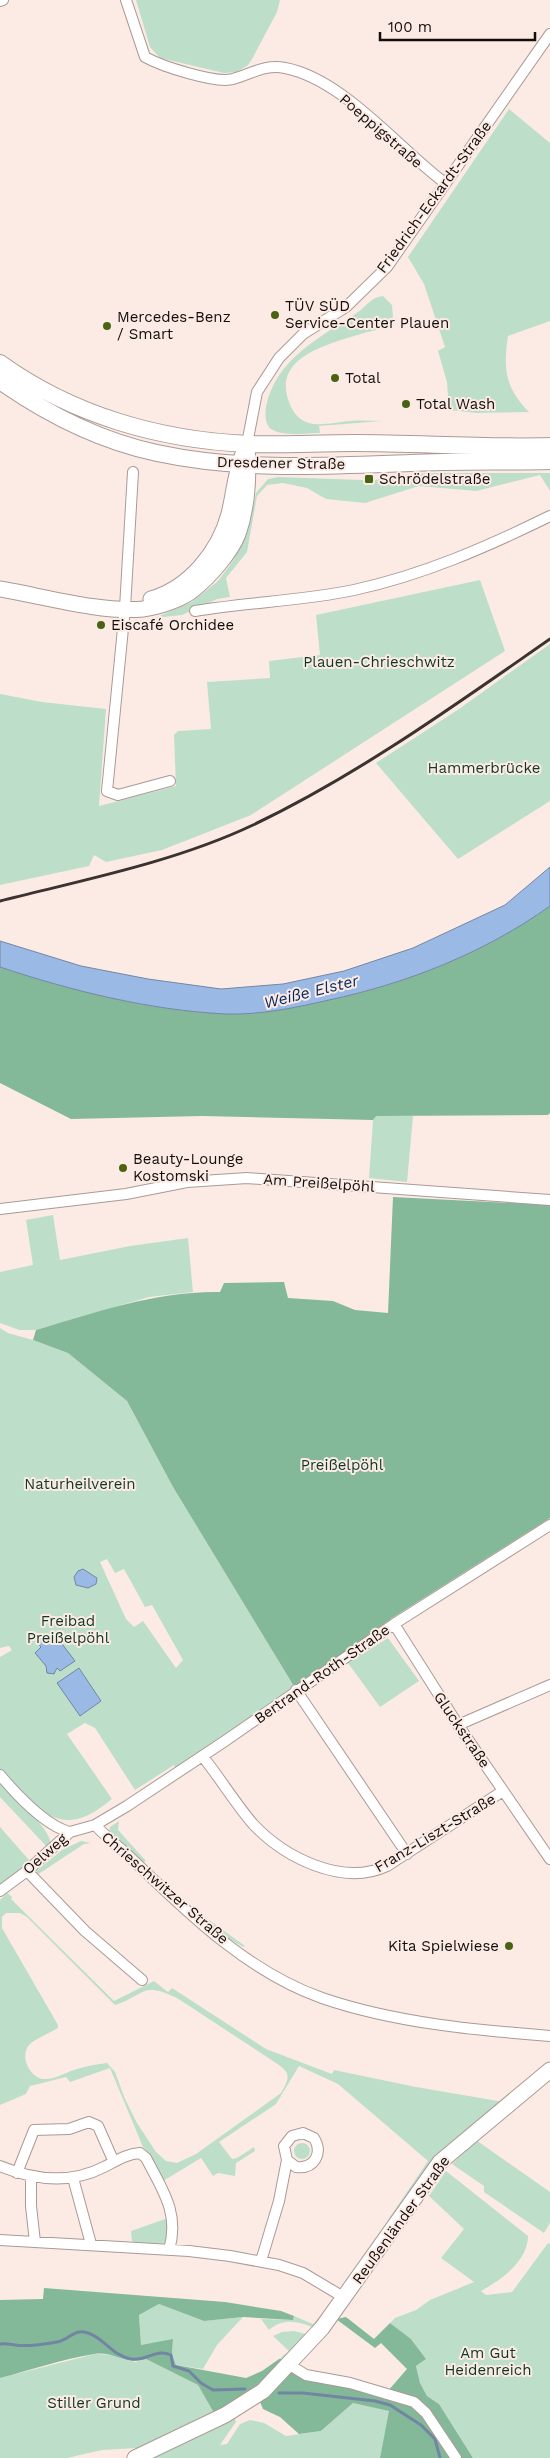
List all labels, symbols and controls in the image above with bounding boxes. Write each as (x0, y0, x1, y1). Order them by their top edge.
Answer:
scale bar (380, 10, 535, 42)
text: 100 m (388, 18, 432, 36)
street label: Poeppigstraße (336, 90, 426, 172)
street label: Friedrich-Eckardt-Straße (373, 117, 495, 277)
place label: TÜV SÜD Service-Center Plauen (285, 297, 449, 332)
place label: Mercedes-Benz / Smart (117, 308, 231, 343)
marker: TÜV SÜD Service-Center Plauen (269, 309, 281, 321)
marker: Mercedes-Benz / Smart (101, 320, 113, 332)
place label: Total (345, 369, 381, 387)
marker: Total (329, 372, 341, 384)
place label: Total Wash (416, 395, 495, 413)
marker: Total Wash (400, 398, 412, 410)
street label: Dresdener Straße (217, 453, 345, 473)
place label: Schrödelstraße (379, 470, 490, 488)
marker: Schrödelstraße (363, 473, 375, 485)
place label: Eiscafé Orchidee (111, 616, 234, 634)
marker: Eiscafé Orchidee (95, 619, 107, 631)
park label: Plauen-Chrieschwitz (303, 653, 455, 671)
park label: Hammerbrücke (428, 759, 540, 777)
water label: Weiße Elster (262, 970, 361, 1012)
place label: Beauty-Lounge Kostomski (133, 1150, 243, 1185)
marker: Beauty-Lounge Kostomski (117, 1162, 129, 1174)
street label: Am Preißelpöhl (263, 1170, 376, 1196)
park label: Preißelpöhl (301, 1456, 384, 1474)
park label: Naturheilverein (24, 1475, 136, 1493)
park label: Freibad Preißelpöhl (27, 1612, 110, 1647)
street label: Bertrand-Roth-Straße (251, 1621, 393, 1727)
street label: Gluckstraße (430, 1689, 494, 1771)
street label: Franz-Liszt-Straße (371, 1790, 499, 1876)
street label: Chrieschwitzer Straße (98, 1828, 232, 1948)
street label: Oelweg (19, 1830, 71, 1878)
place label: Kita Spielwiese (388, 1937, 499, 1955)
marker: Kita Spielwiese (503, 1940, 515, 1952)
street label: Reußenländer Straße (348, 2152, 454, 2288)
park label: Am Gut Heidenreich (444, 2344, 532, 2379)
park label: Stiller Grund (47, 2394, 141, 2412)

